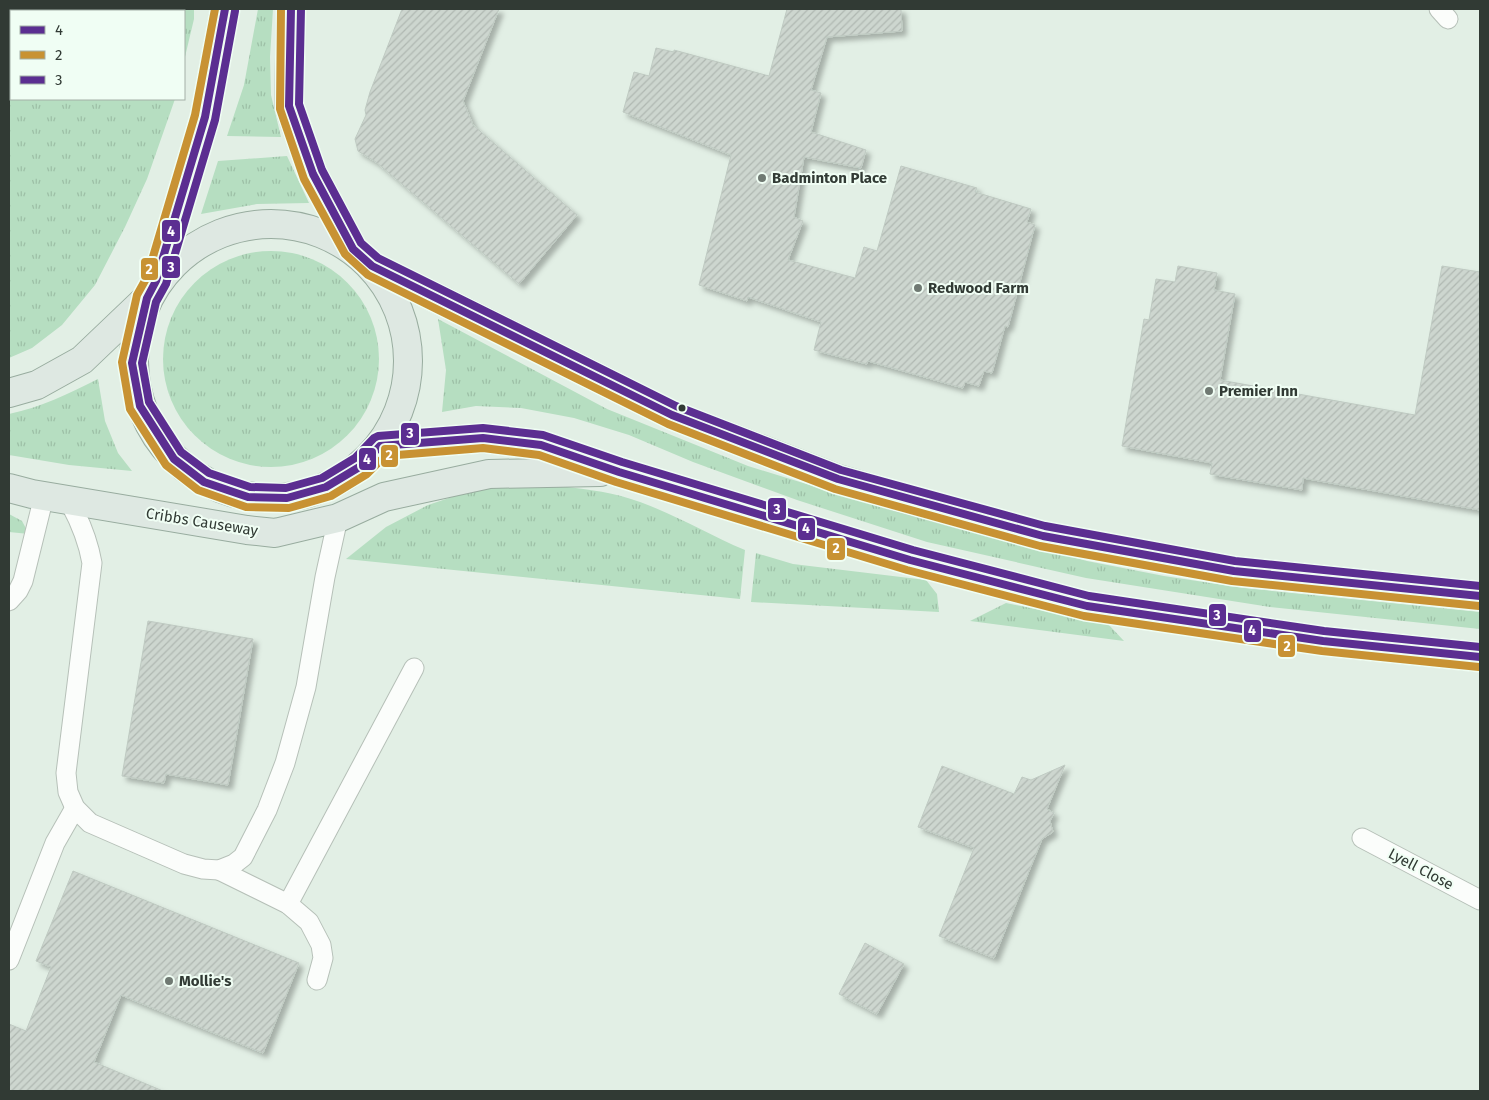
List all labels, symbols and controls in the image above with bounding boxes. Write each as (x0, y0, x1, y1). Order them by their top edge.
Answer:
legend (10, 10, 185, 100)
text: 4 (55, 21, 63, 39)
text: 2 (55, 46, 62, 64)
text: 3 (55, 71, 63, 89)
place label: Badminton Place (772, 169, 887, 187)
marker: Badminton Place (756, 172, 768, 184)
line badge: 4 (161, 219, 181, 243)
text: 4 (167, 223, 175, 240)
line badge: 3 (161, 255, 181, 279)
line badge: 2 (140, 257, 159, 281)
text: 3 (166, 259, 175, 276)
text: 2 (145, 261, 153, 278)
place label: Redwood Farm (928, 279, 1029, 297)
marker: Redwood Farm (912, 282, 924, 294)
place label: Premier Inn (1219, 382, 1298, 400)
marker: Premier Inn (1203, 385, 1215, 397)
unlabelled marker (677, 403, 687, 413)
line badge: 3 (400, 422, 420, 446)
text: 3 (405, 425, 414, 442)
line badge: 2 (380, 444, 399, 468)
line badge: 4 (358, 447, 377, 471)
text: 2 (385, 447, 393, 464)
text: 4 (363, 451, 371, 468)
line badge: 3 (767, 497, 787, 521)
text: 3 (772, 501, 781, 518)
street label: Cribbs Causeway (145, 504, 260, 540)
line badge: 4 (797, 517, 816, 541)
text: 4 (802, 520, 810, 537)
line badge: 2 (826, 537, 846, 561)
text: 2 (832, 540, 840, 557)
line badge: 3 (1208, 603, 1227, 627)
text: 3 (1212, 607, 1221, 624)
line badge: 4 (1243, 619, 1262, 643)
text: 4 (1248, 622, 1256, 639)
line badge: 2 (1277, 634, 1296, 658)
text: 2 (1283, 638, 1291, 655)
street label: Lyell Close (1385, 844, 1457, 894)
place label: Mollie's (179, 972, 232, 990)
marker: Mollie's (163, 975, 175, 987)

